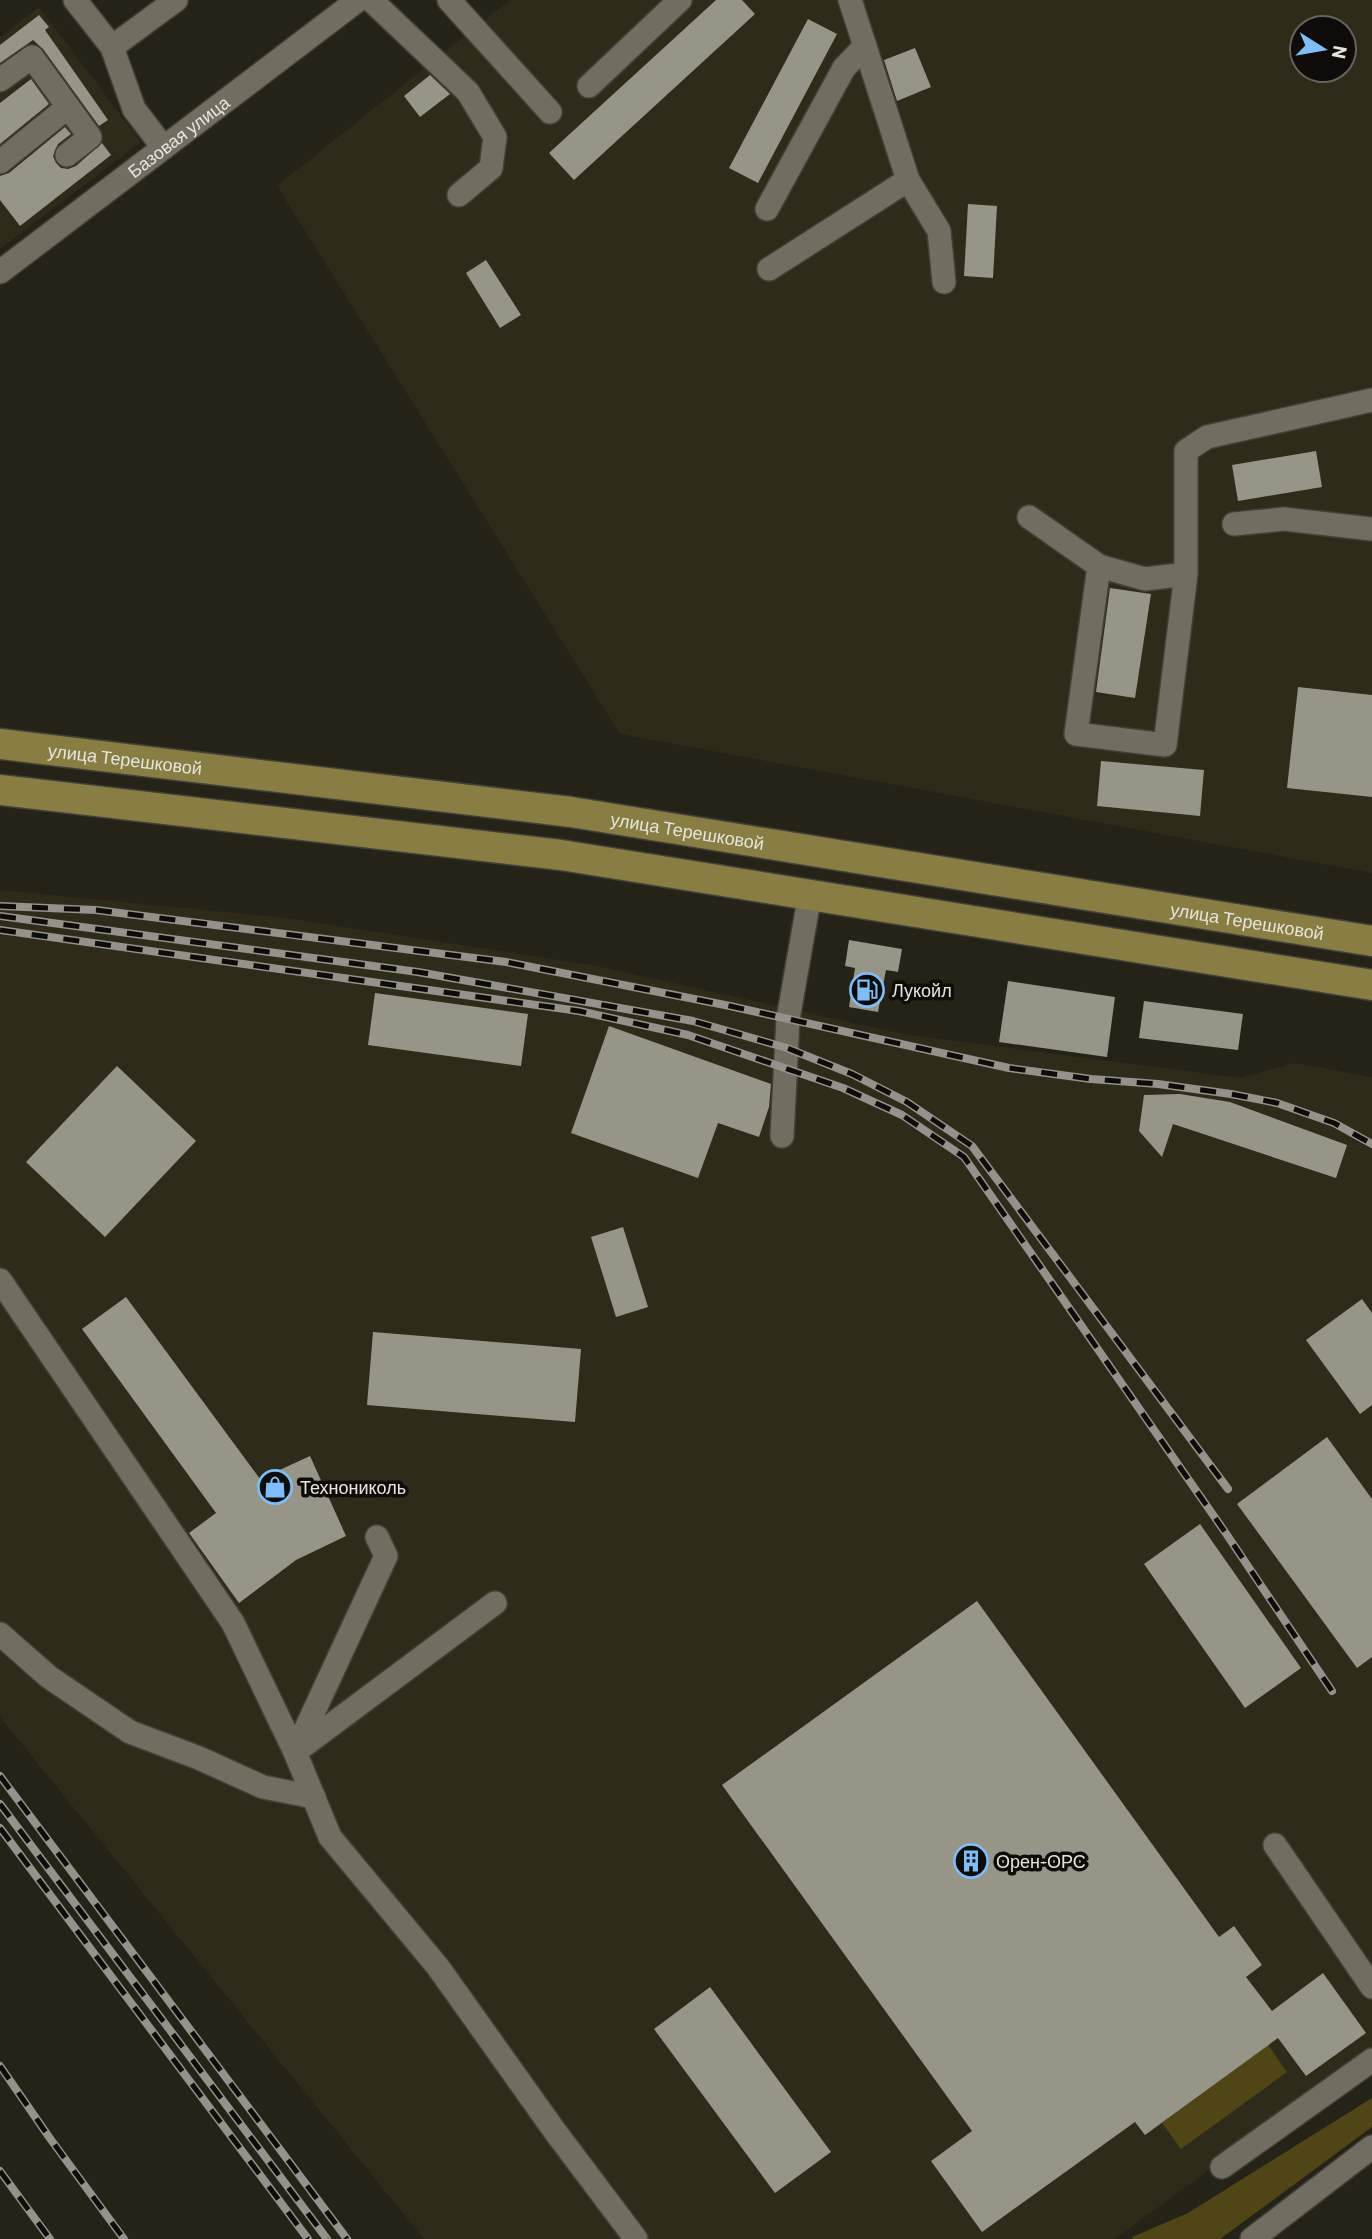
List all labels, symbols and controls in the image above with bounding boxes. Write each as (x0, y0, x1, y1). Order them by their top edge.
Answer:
north arrow (1288, 14, 1358, 84)
text: N (1328, 44, 1353, 61)
street label: Базовая улица (123, 90, 234, 182)
street label: улица Терешковой (47, 739, 203, 779)
street label: улица Терешковой (609, 808, 766, 854)
street label: улица Терешковой (1169, 898, 1326, 944)
fuel station icon: Лукойл (848, 971, 886, 1009)
place label: Лукойл (892, 979, 952, 1001)
shop icon: Технониколь (256, 1468, 294, 1506)
place label: Технониколь (300, 1476, 406, 1498)
building icon: Орен-ОРС (952, 1842, 990, 1880)
place label: Орен-ОРС (996, 1850, 1086, 1872)

